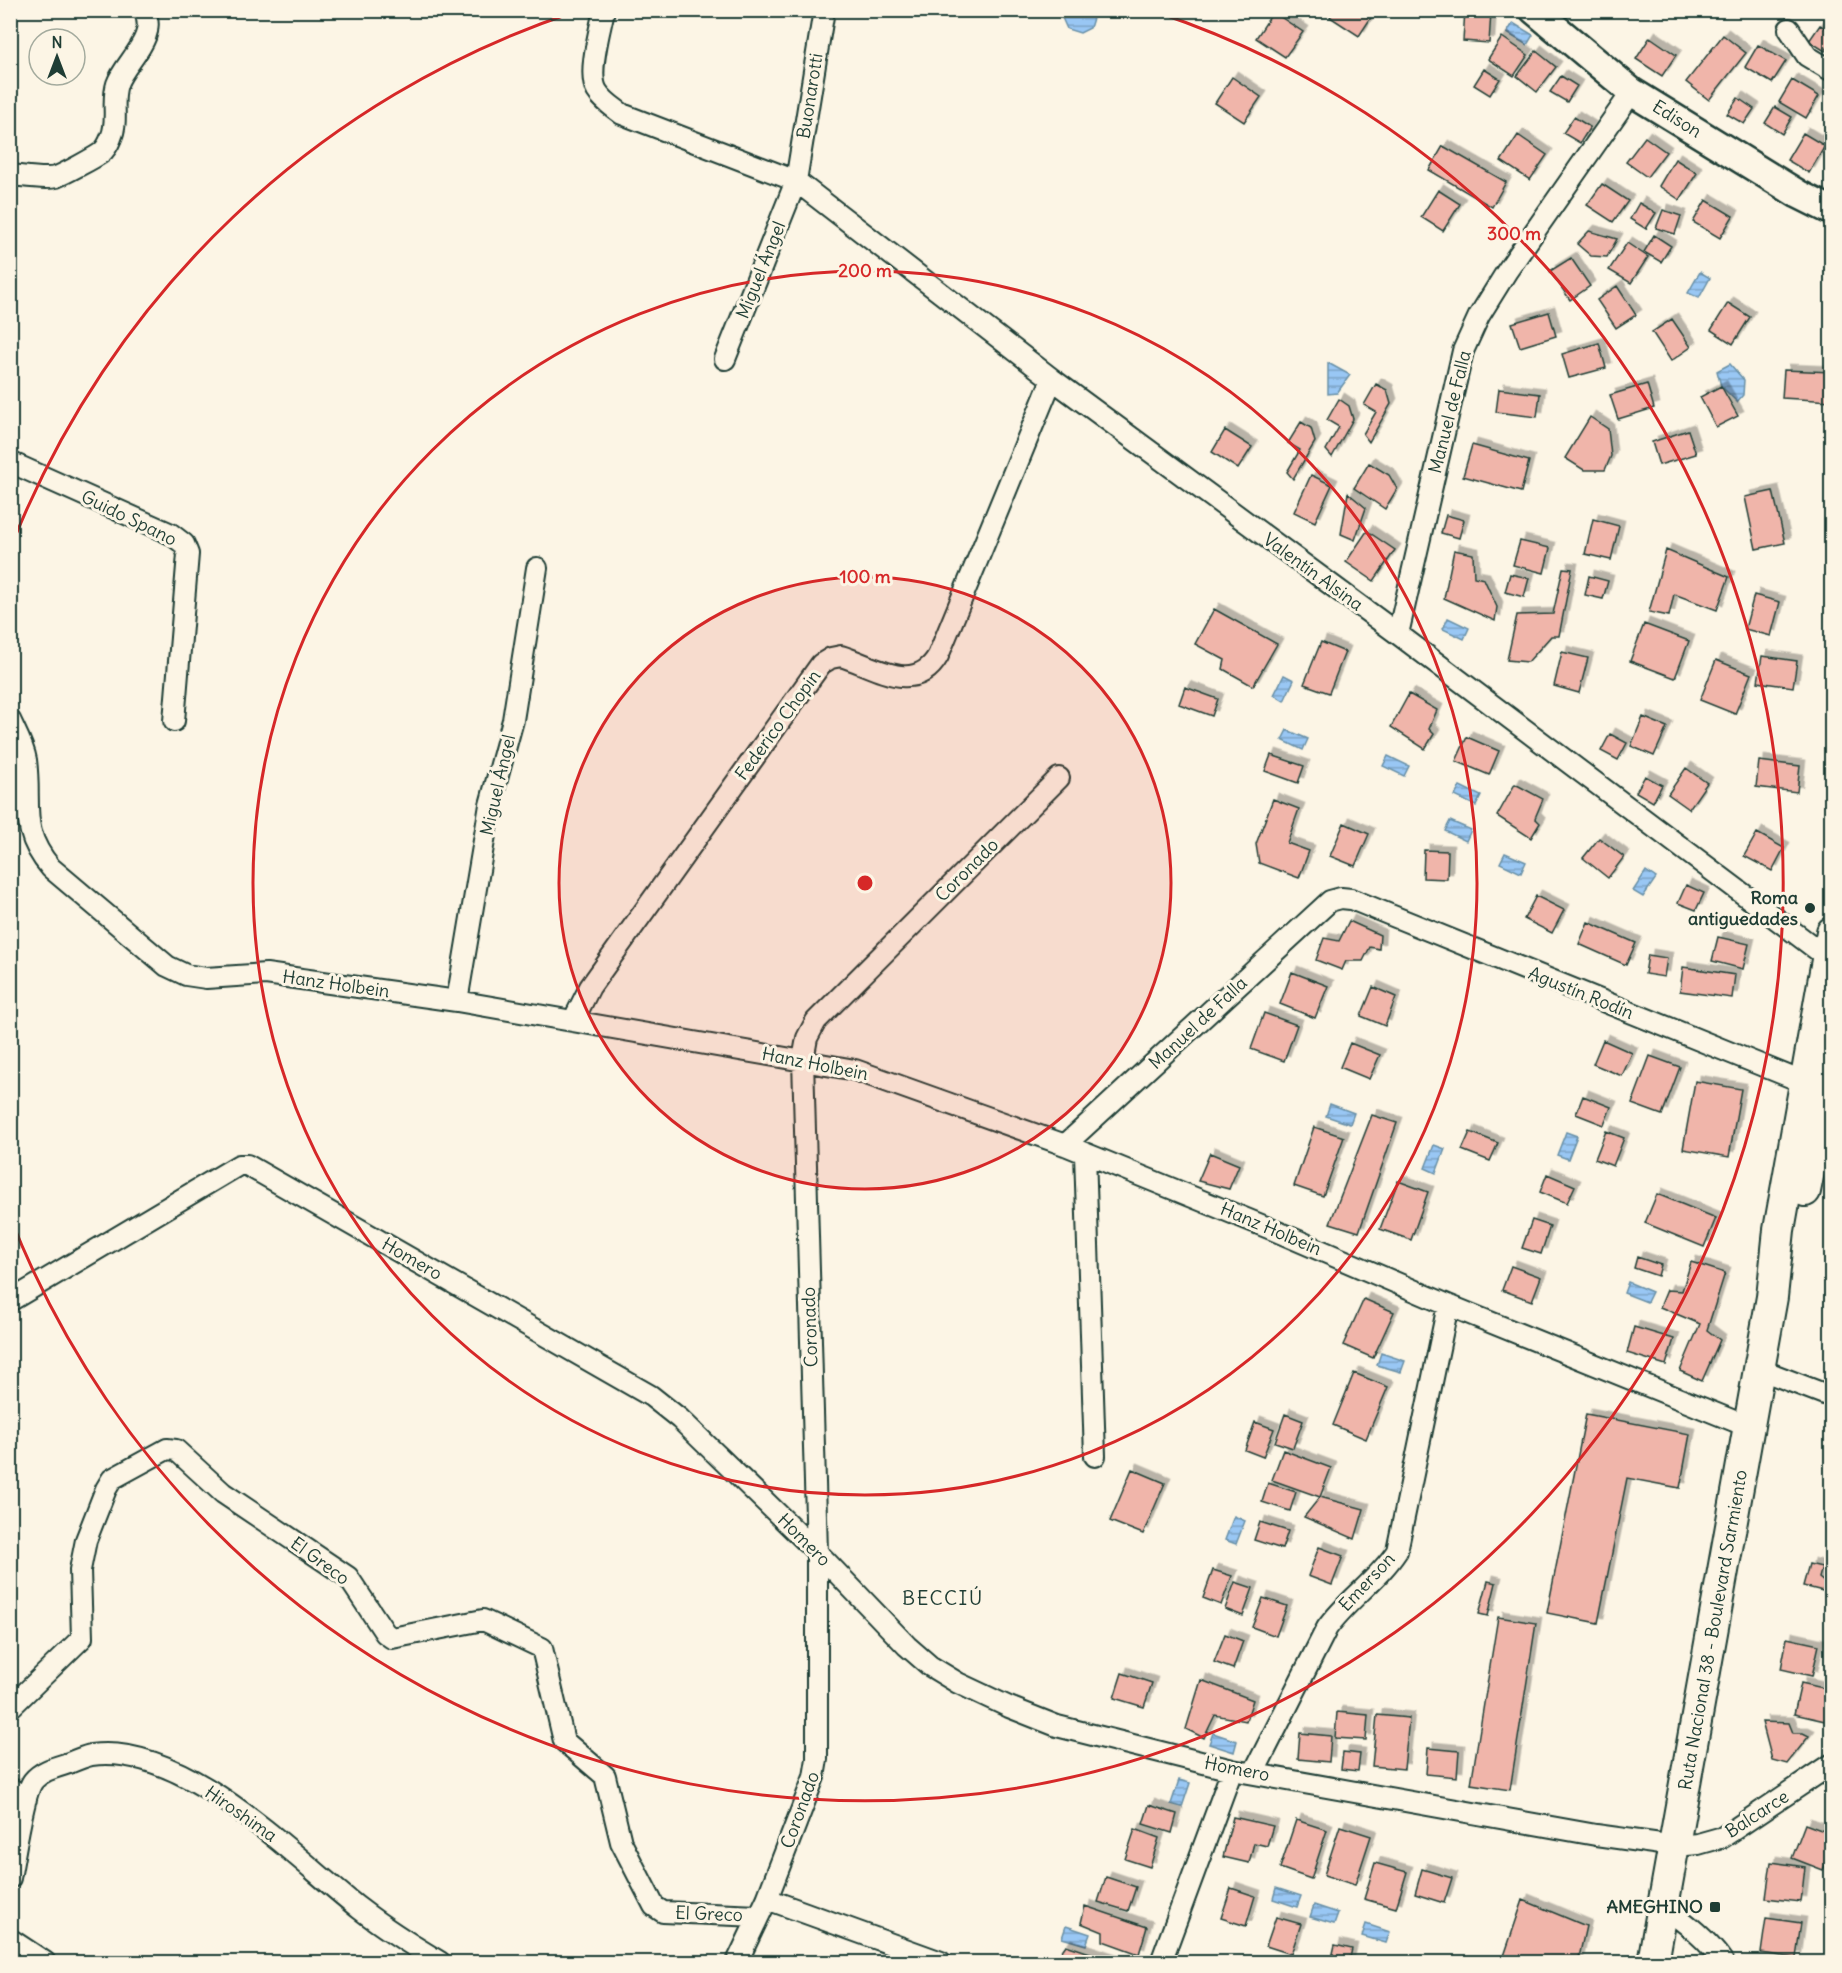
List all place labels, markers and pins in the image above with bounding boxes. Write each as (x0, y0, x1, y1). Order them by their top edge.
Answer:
centre of rings (855, 873, 875, 893)
place label: Roma antiguedades (1688, 886, 1798, 930)
marker: Roma antiguedades (1803, 901, 1817, 915)
place label: AMEGHINO (1606, 1895, 1703, 1918)
marker: AMEGHINO (1708, 1900, 1722, 1914)

